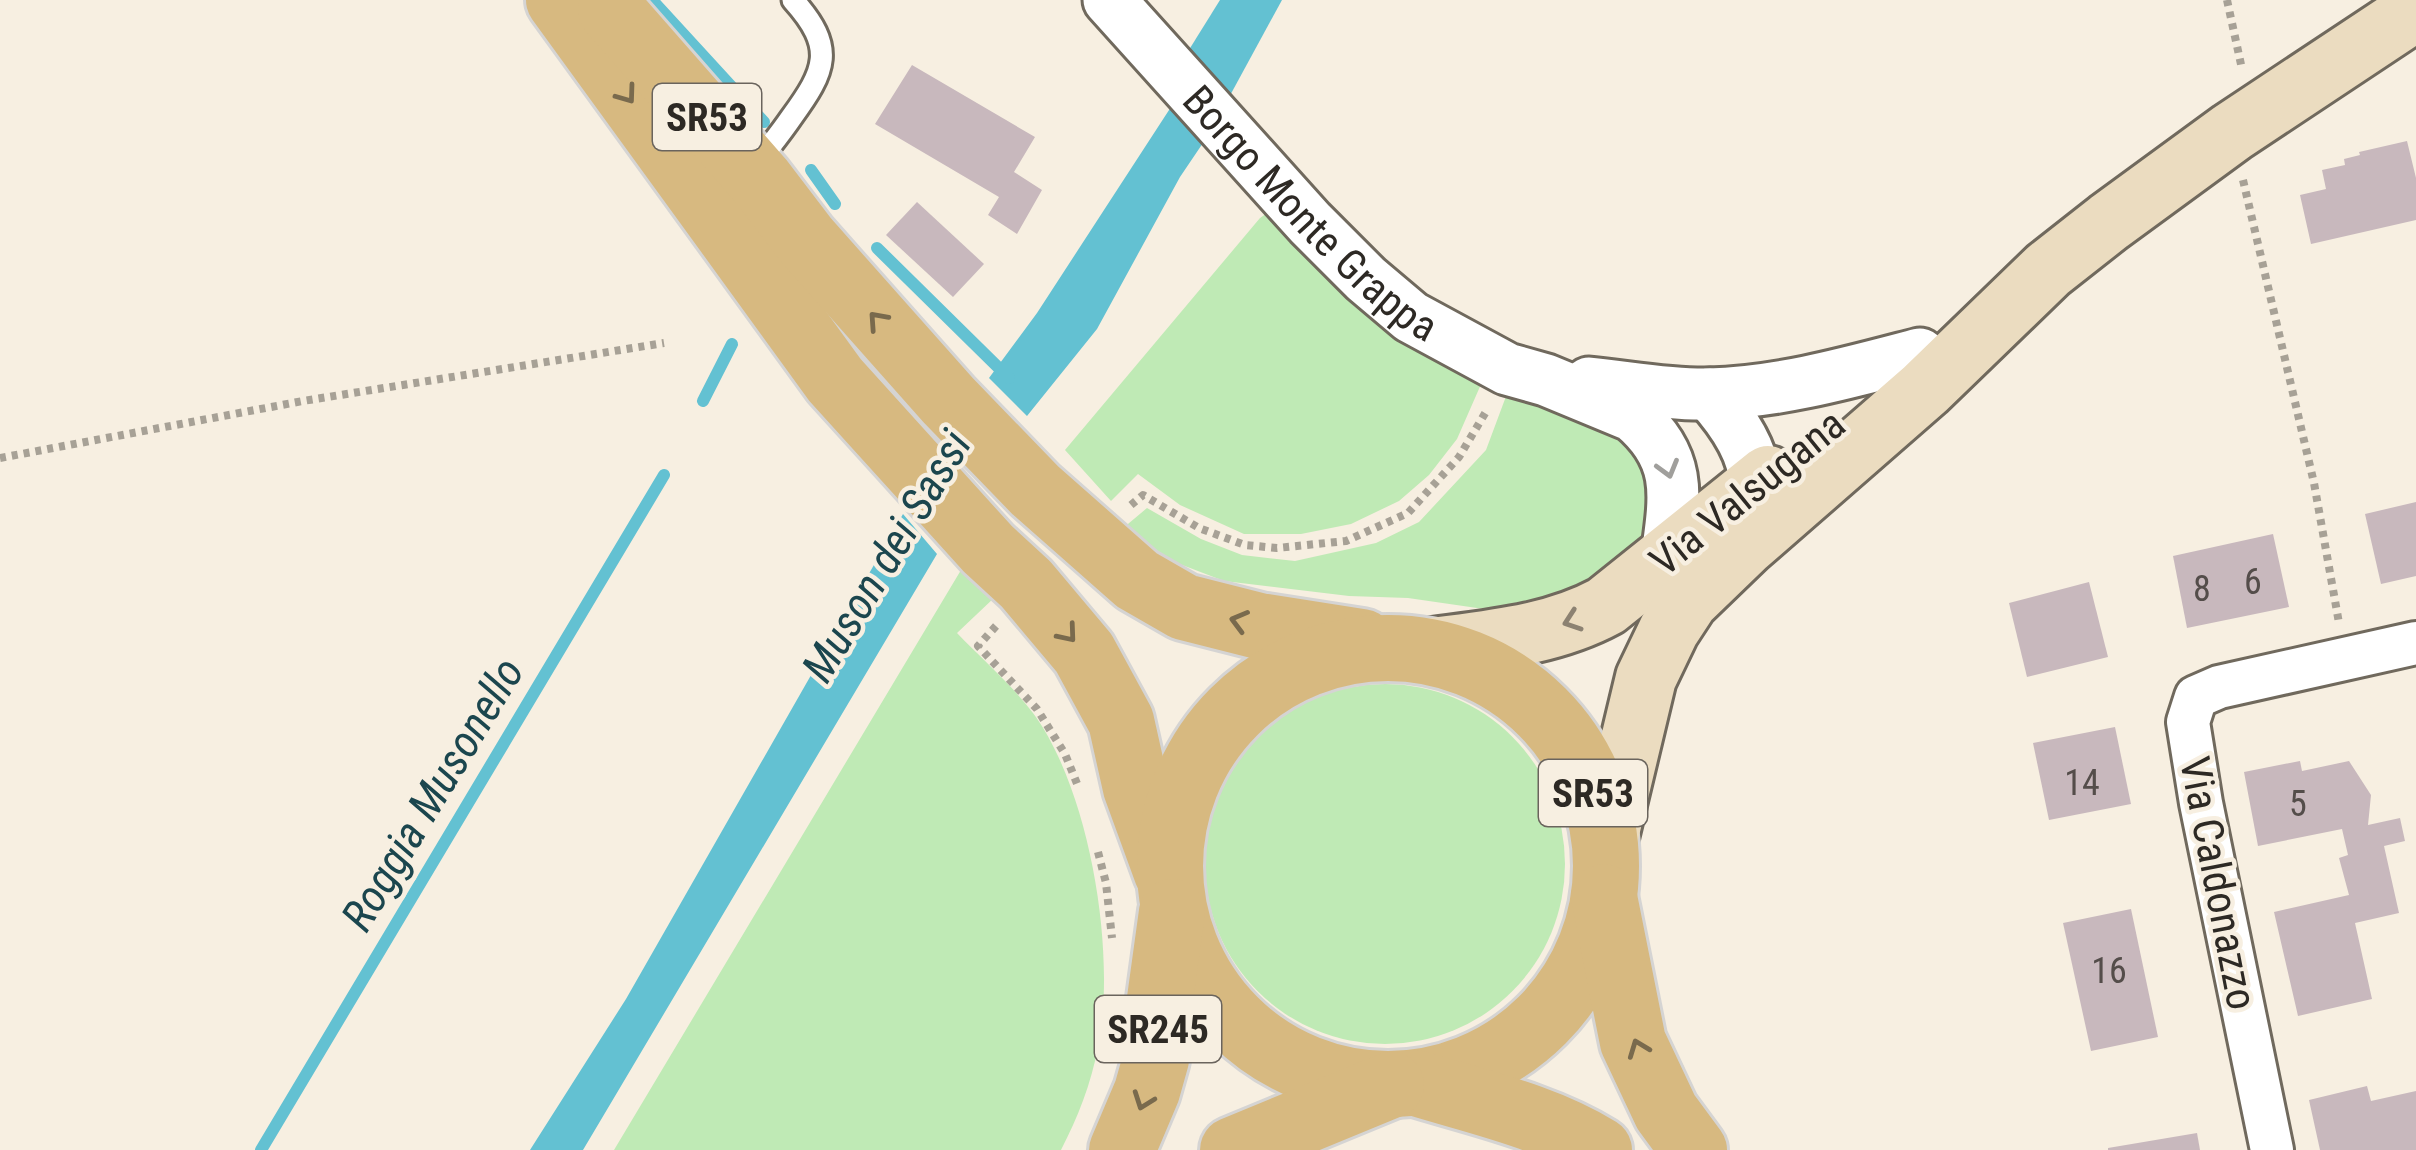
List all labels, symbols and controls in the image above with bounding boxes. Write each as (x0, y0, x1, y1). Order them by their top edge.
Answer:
street label: Borgo Monte Grappa (1173, 76, 1446, 352)
one-way arrow (613, 82, 635, 104)
road number: SR53 (653, 84, 761, 150)
one-way arrow (870, 312, 891, 333)
street label: Via Valsugana (1640, 399, 1854, 586)
water label: Muson dei Sassi (791, 420, 983, 691)
one-way arrow (1653, 458, 1678, 479)
house number: 6 (2244, 561, 2262, 603)
house number: 8 (2193, 568, 2211, 610)
one-way arrow (1562, 607, 1583, 631)
one-way arrow (1229, 610, 1249, 635)
one-way arrow (1053, 620, 1075, 642)
water label: Roggia Musonello (330, 648, 535, 940)
street label: Via Caldonazzo (2170, 753, 2267, 1014)
road number: SR53 (1539, 760, 1647, 826)
house number: 14 (2064, 762, 2100, 804)
house number: 5 (2289, 783, 2307, 825)
house number: 16 (2091, 950, 2127, 992)
road number: SR245 (1095, 996, 1221, 1062)
one-way arrow (1627, 1039, 1652, 1060)
one-way arrow (1132, 1089, 1157, 1110)

